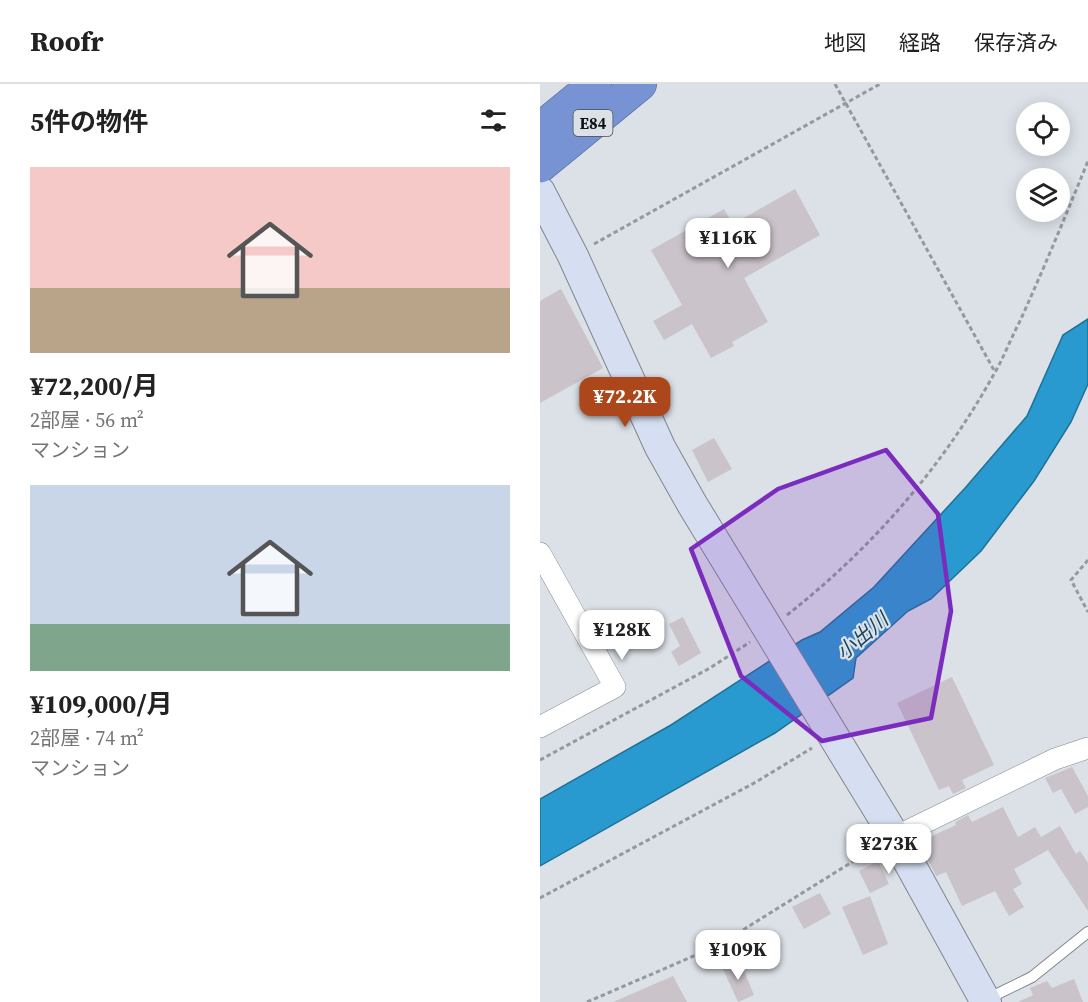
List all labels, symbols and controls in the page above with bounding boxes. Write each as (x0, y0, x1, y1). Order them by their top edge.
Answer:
text: Roofr (30, 22, 104, 60)
text: 地図 (824, 28, 866, 57)
text: 経路 (899, 28, 941, 57)
text: 保存済み (974, 28, 1058, 57)
map controls (1016, 102, 1070, 222)
button: locate (1016, 102, 1070, 156)
text: 5件の物件 (30, 104, 148, 140)
icon: filters (477, 104, 510, 137)
road number: E84 (574, 110, 612, 136)
button: layers (1016, 168, 1070, 222)
icon: home (216, 206, 324, 314)
pin: ¥116K (686, 218, 770, 269)
text: ¥116K (699, 223, 757, 251)
text: ¥72,200/月 (30, 368, 158, 404)
pin: ¥72.2K (576, 377, 674, 428)
text: ¥72.2K (593, 382, 657, 410)
text: 2部屋 · 56 m² (30, 406, 144, 434)
text: マンション (30, 436, 130, 464)
icon: home (216, 524, 324, 632)
water label: 小出川 (830, 605, 896, 666)
pin: ¥128K (580, 610, 664, 661)
text: ¥128K (593, 615, 651, 643)
text: ¥109,000/月 (30, 686, 173, 722)
text: 2部屋 · 74 m² (30, 724, 144, 752)
text: マンション (30, 754, 130, 782)
pin: ¥273K (847, 824, 931, 875)
text: ¥273K (860, 829, 918, 857)
pin: ¥109K (696, 930, 780, 981)
text: ¥109K (709, 935, 767, 963)

